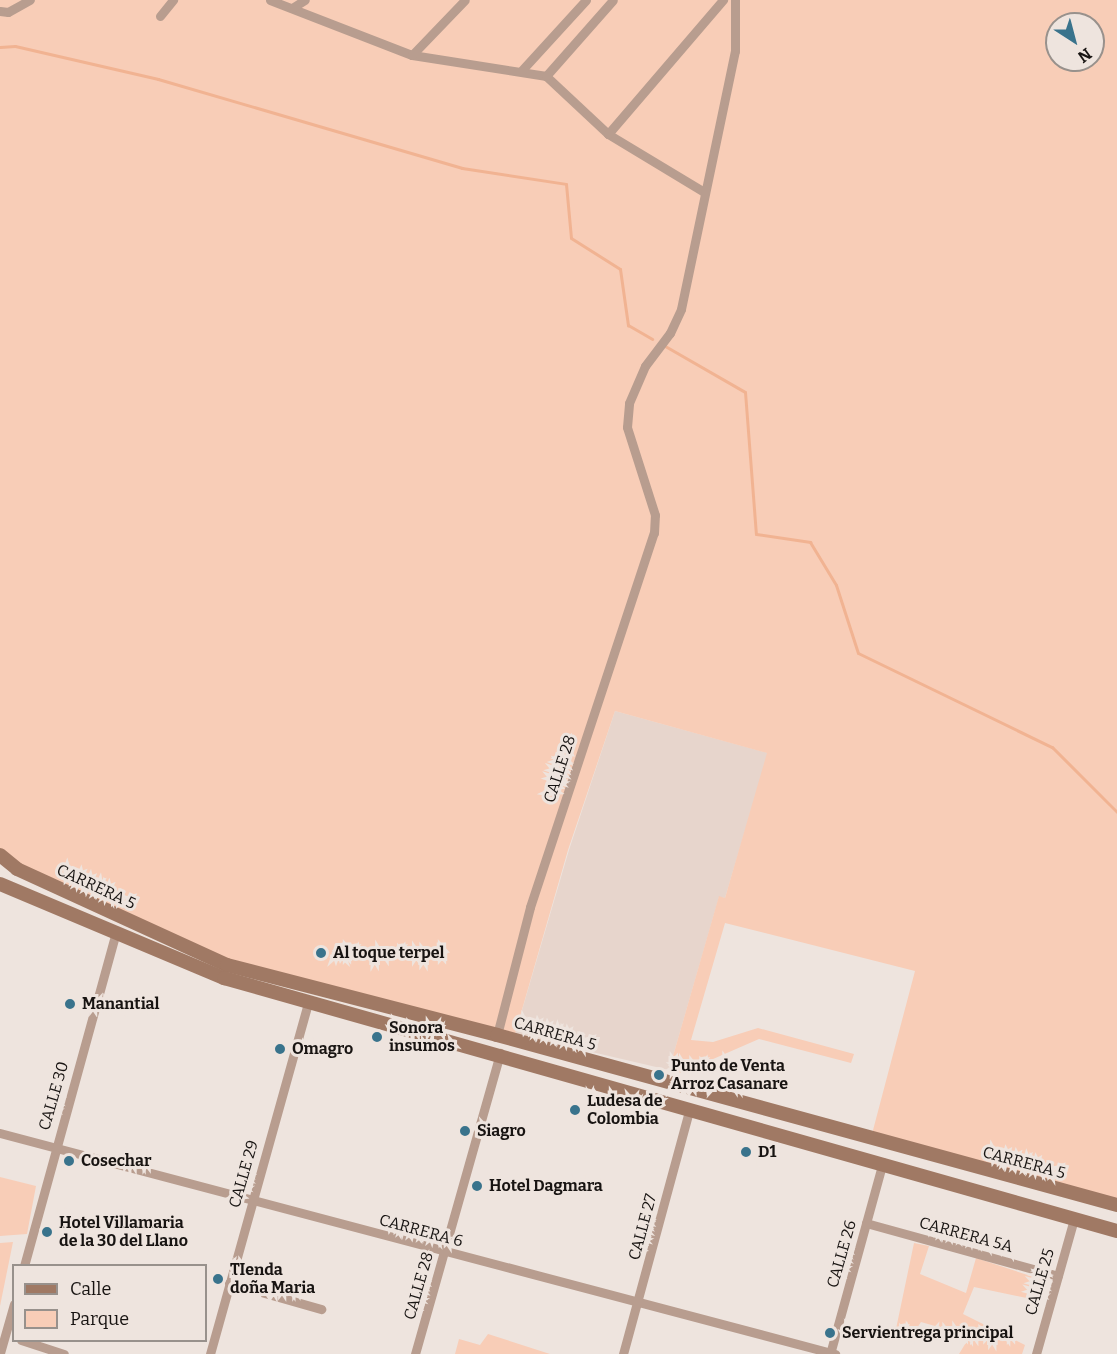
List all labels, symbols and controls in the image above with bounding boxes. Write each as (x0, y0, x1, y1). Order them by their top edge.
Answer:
north arrow (1045, 12, 1105, 72)
text: N (1074, 44, 1095, 67)
street label: CALLE 28 (540, 733, 580, 805)
street label: CARRERA 5 (53, 860, 139, 914)
place label: Al toque terpel (333, 943, 444, 963)
marker: Al toque terpel (314, 946, 328, 960)
place label: Manantial (82, 994, 160, 1014)
marker: Manantial (63, 997, 77, 1011)
street label: CARRERA 5 (511, 1013, 599, 1055)
place label: Sonora insumos (389, 1018, 455, 1056)
marker: Sonora insumos (370, 1030, 384, 1044)
place label: Omagro (292, 1039, 353, 1059)
marker: Omagro (273, 1042, 287, 1056)
place label: Punto de Venta Arroz Casanare (671, 1056, 788, 1094)
street label: CALLE 30 (35, 1059, 73, 1133)
marker: Punto de Venta Arroz Casanare (652, 1068, 666, 1082)
place label: Ludesa de Colombia (587, 1091, 662, 1129)
marker: Ludesa de Colombia (568, 1103, 582, 1117)
place label: Siagro (477, 1121, 526, 1141)
marker: Siagro (458, 1124, 472, 1138)
street label: CALLE 29 (225, 1138, 263, 1210)
place label: D1 (758, 1142, 776, 1162)
street label: CARRERA 5 (980, 1143, 1068, 1183)
marker: D1 (739, 1145, 753, 1159)
place label: Cosechar (81, 1151, 151, 1171)
marker: Cosechar (62, 1154, 76, 1168)
place label: Hotel Dagmara (489, 1176, 603, 1196)
marker: Hotel Dagmara (470, 1179, 484, 1193)
street label: CALLE 27 (625, 1192, 661, 1262)
street label: CARRERA 6 (377, 1211, 465, 1251)
place label: Hotel Villamaria de la 30 del Llano (59, 1213, 188, 1251)
street label: CARRERA 5A (917, 1213, 1015, 1257)
street label: CALLE 26 (823, 1218, 861, 1290)
marker: Hotel Villamaria de la 30 del Llano (40, 1225, 54, 1239)
street label: CALLE 25 (1021, 1246, 1059, 1318)
street label: CALLE 28 (400, 1250, 438, 1322)
place label: TIenda doña Maria (230, 1260, 315, 1298)
legend (12, 1264, 207, 1342)
marker: TIenda doña Maria (211, 1272, 225, 1286)
text: Calle (70, 1278, 111, 1300)
text: Parque (70, 1308, 129, 1330)
place label: Servientrega principal (842, 1323, 1013, 1343)
marker: Servientrega principal (823, 1326, 837, 1340)

